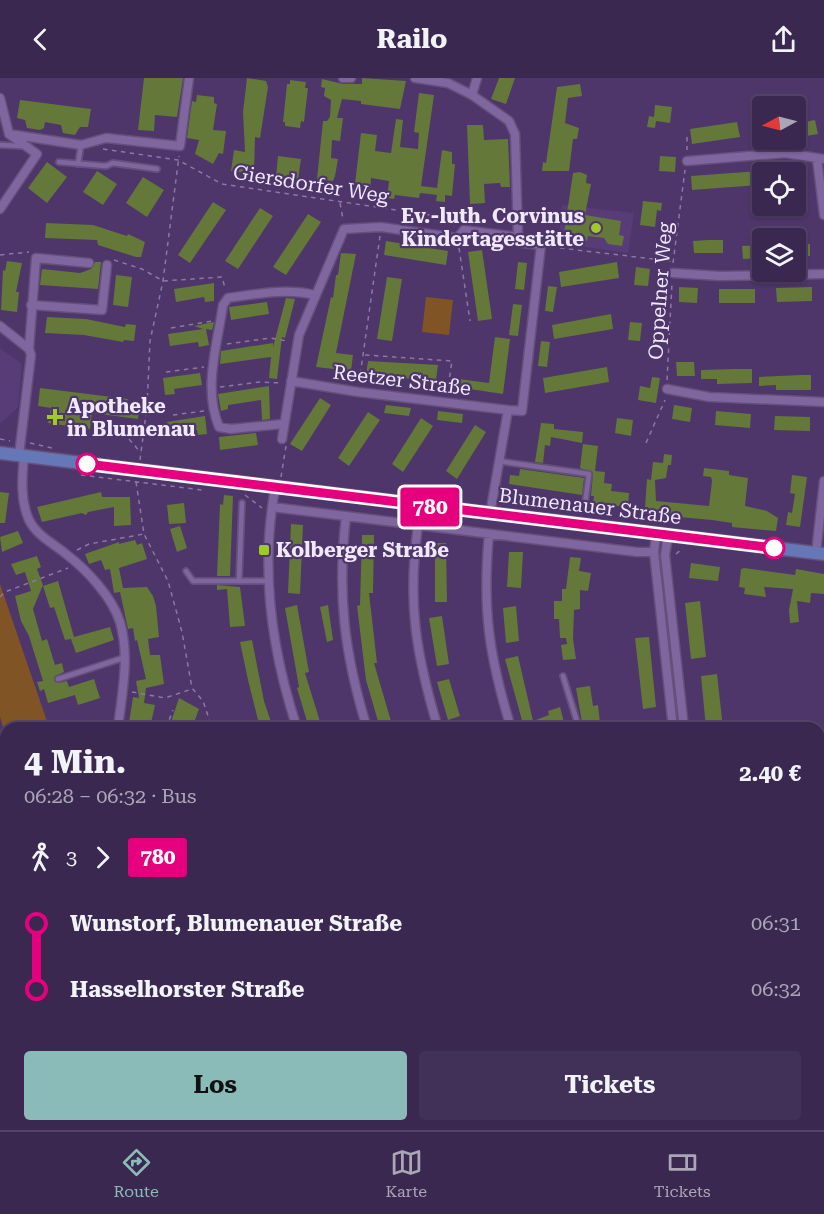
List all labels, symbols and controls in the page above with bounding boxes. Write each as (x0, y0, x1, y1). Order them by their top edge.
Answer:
icon: back (24, 23, 57, 56)
text: Railo (376, 23, 448, 55)
icon: share (767, 23, 800, 56)
north arrow (752, 96, 806, 150)
map controls (752, 96, 806, 282)
street label: Giersdorfer Weg (231, 160, 391, 208)
button: locate (752, 162, 806, 216)
place label: Ev.-luth. Corvinus Kindertagesstätte (401, 204, 584, 251)
marker: Ev.-luth. Corvinus Kindertagesstätte (589, 221, 603, 235)
street label: Oppelner Weg (643, 221, 677, 361)
button: layers (752, 228, 806, 282)
street label: Reetzer Straße (331, 360, 473, 400)
place label: Apotheke in Blumenau (67, 394, 195, 441)
marker: Apotheke in Blumenau (48, 410, 62, 424)
unlabelled marker (76, 453, 98, 475)
street label: Blumenauer Straße (497, 483, 683, 529)
line badge: 780 (396, 488, 464, 526)
text: 780 (412, 495, 448, 519)
unlabelled marker (763, 537, 785, 559)
place label: Kolberger Straße (276, 538, 449, 562)
marker: Kolberger Straße (257, 543, 271, 557)
text: 4 Min. (24, 742, 126, 781)
text: 2.40 € (739, 761, 801, 786)
text: 06:28 – 06:32 · Bus (24, 784, 196, 808)
icon: walk (24, 841, 57, 874)
icon: forward (86, 841, 119, 874)
text: 3 (66, 845, 77, 869)
text: 780 (140, 845, 175, 869)
text: Wunstorf, Blumenauer Straße (70, 911, 402, 936)
text: 06:31 (751, 911, 801, 935)
text: Hasselhorster Straße (70, 977, 304, 1002)
text: 06:32 (751, 977, 801, 1001)
button: Los (24, 1051, 407, 1120)
button: Tickets (419, 1051, 801, 1120)
tab: Route (113, 1146, 159, 1201)
tab: Karte (386, 1146, 427, 1201)
tab: Tickets (654, 1146, 711, 1201)

